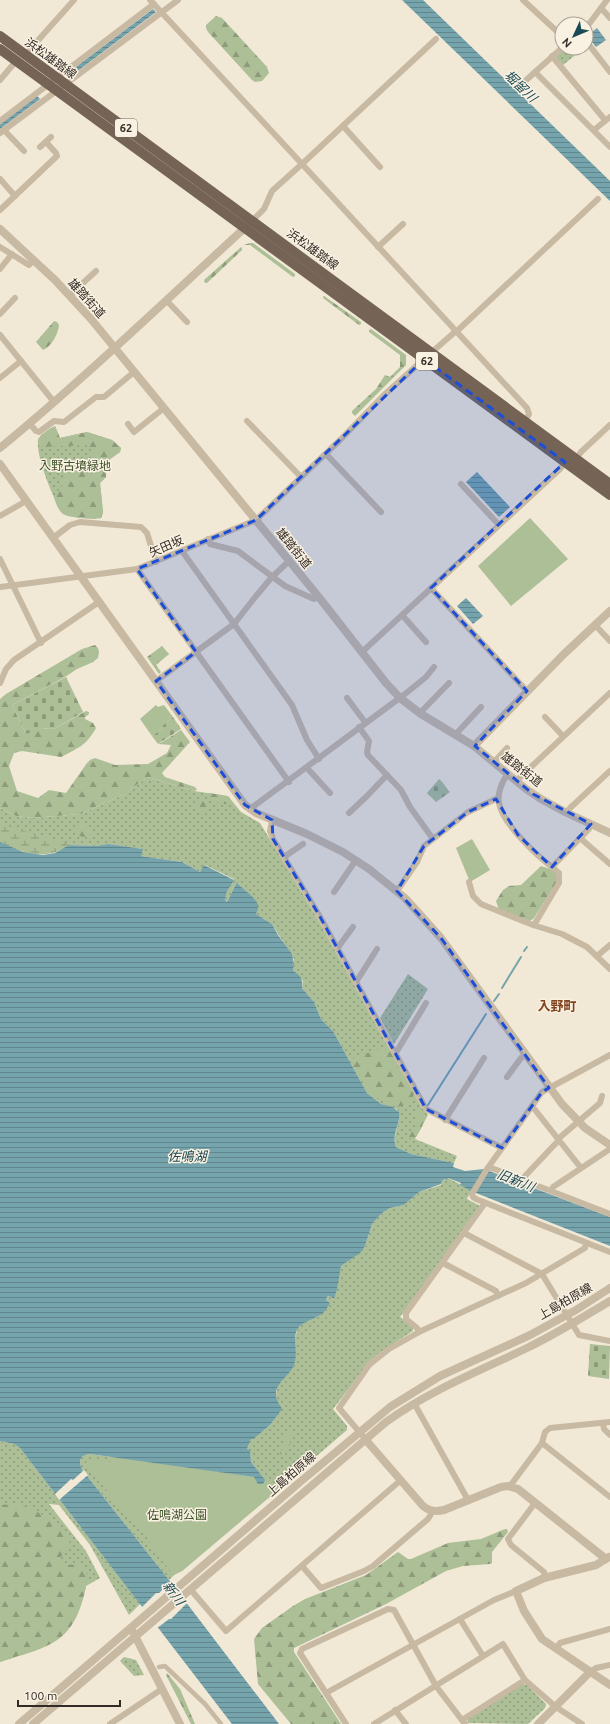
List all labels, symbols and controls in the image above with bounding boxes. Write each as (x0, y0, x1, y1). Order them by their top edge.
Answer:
north arrow (554, 16, 594, 56)
street label: 浜松雄踏線 (23, 35, 79, 81)
text: N (560, 36, 574, 50)
water label: 堀留川 (502, 67, 541, 106)
road number: 62 (115, 119, 137, 137)
street label: 浜松雄踏線 (285, 226, 341, 272)
street label: 雄踏街道 (66, 276, 108, 320)
road number: 62 (416, 352, 438, 370)
park label: 入野古墳緑地 (39, 459, 111, 472)
street label: 雄踏街道 (274, 525, 314, 571)
street label: 矢田坂 (147, 533, 185, 559)
street label: 雄踏街道 (499, 749, 545, 789)
district label: 入野町 (537, 999, 577, 1013)
water label: 佐鳴湖 (167, 1149, 208, 1163)
water label: 旧新川 (495, 1166, 539, 1195)
street label: 上島柏原線 (536, 1280, 594, 1322)
street label: 上島柏原線 (264, 1449, 318, 1499)
park label: 佐鳴湖公園 (147, 1508, 207, 1521)
water label: 新川 (161, 1578, 189, 1609)
scale bar (18, 1682, 120, 1708)
text: 100 m (24, 1689, 57, 1702)

